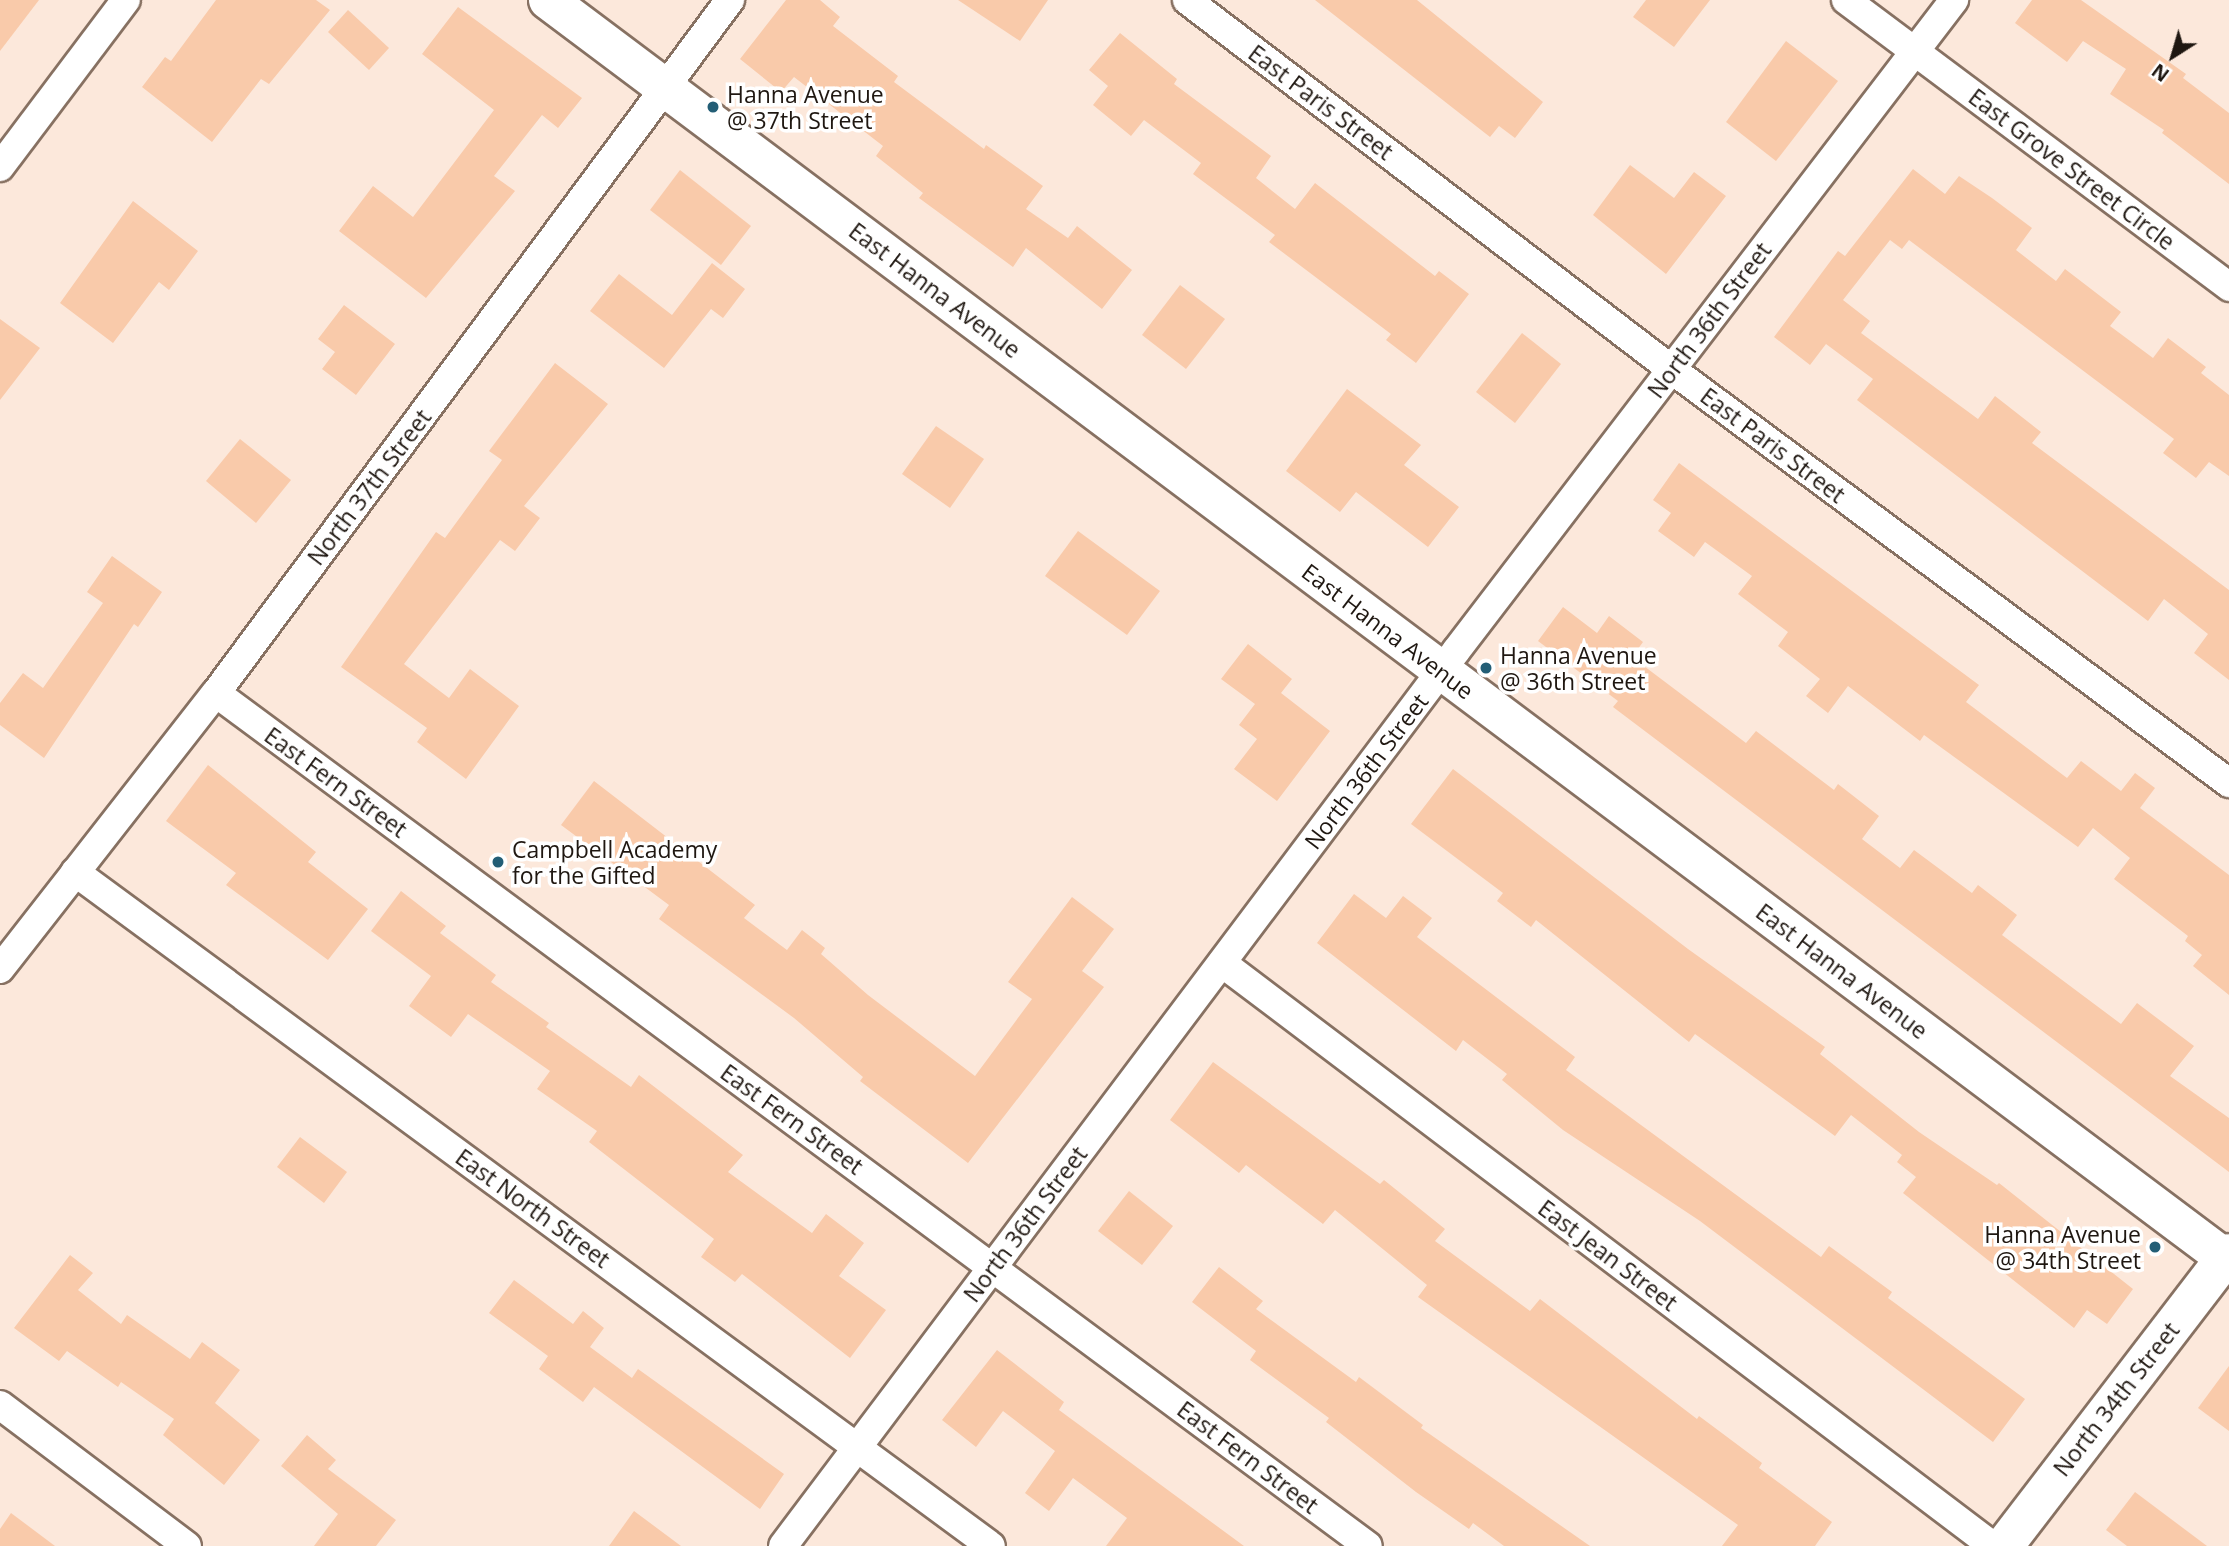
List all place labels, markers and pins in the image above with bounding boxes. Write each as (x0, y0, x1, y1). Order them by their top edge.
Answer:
place label: Hanna Avenue @ 37th Street (727, 80, 884, 134)
marker: Hanna Avenue @ 37th Street (705, 99, 721, 115)
place label: Hanna Avenue @ 36th Street (1500, 641, 1657, 695)
marker: Hanna Avenue @ 36th Street (1478, 660, 1494, 676)
place label: Campbell Academy for the Gifted (512, 835, 717, 889)
marker: Campbell Academy for the Gifted (490, 854, 506, 870)
place label: Hanna Avenue @ 34th Street (1984, 1220, 2141, 1274)
marker: Hanna Avenue @ 34th Street (2147, 1239, 2163, 1255)

